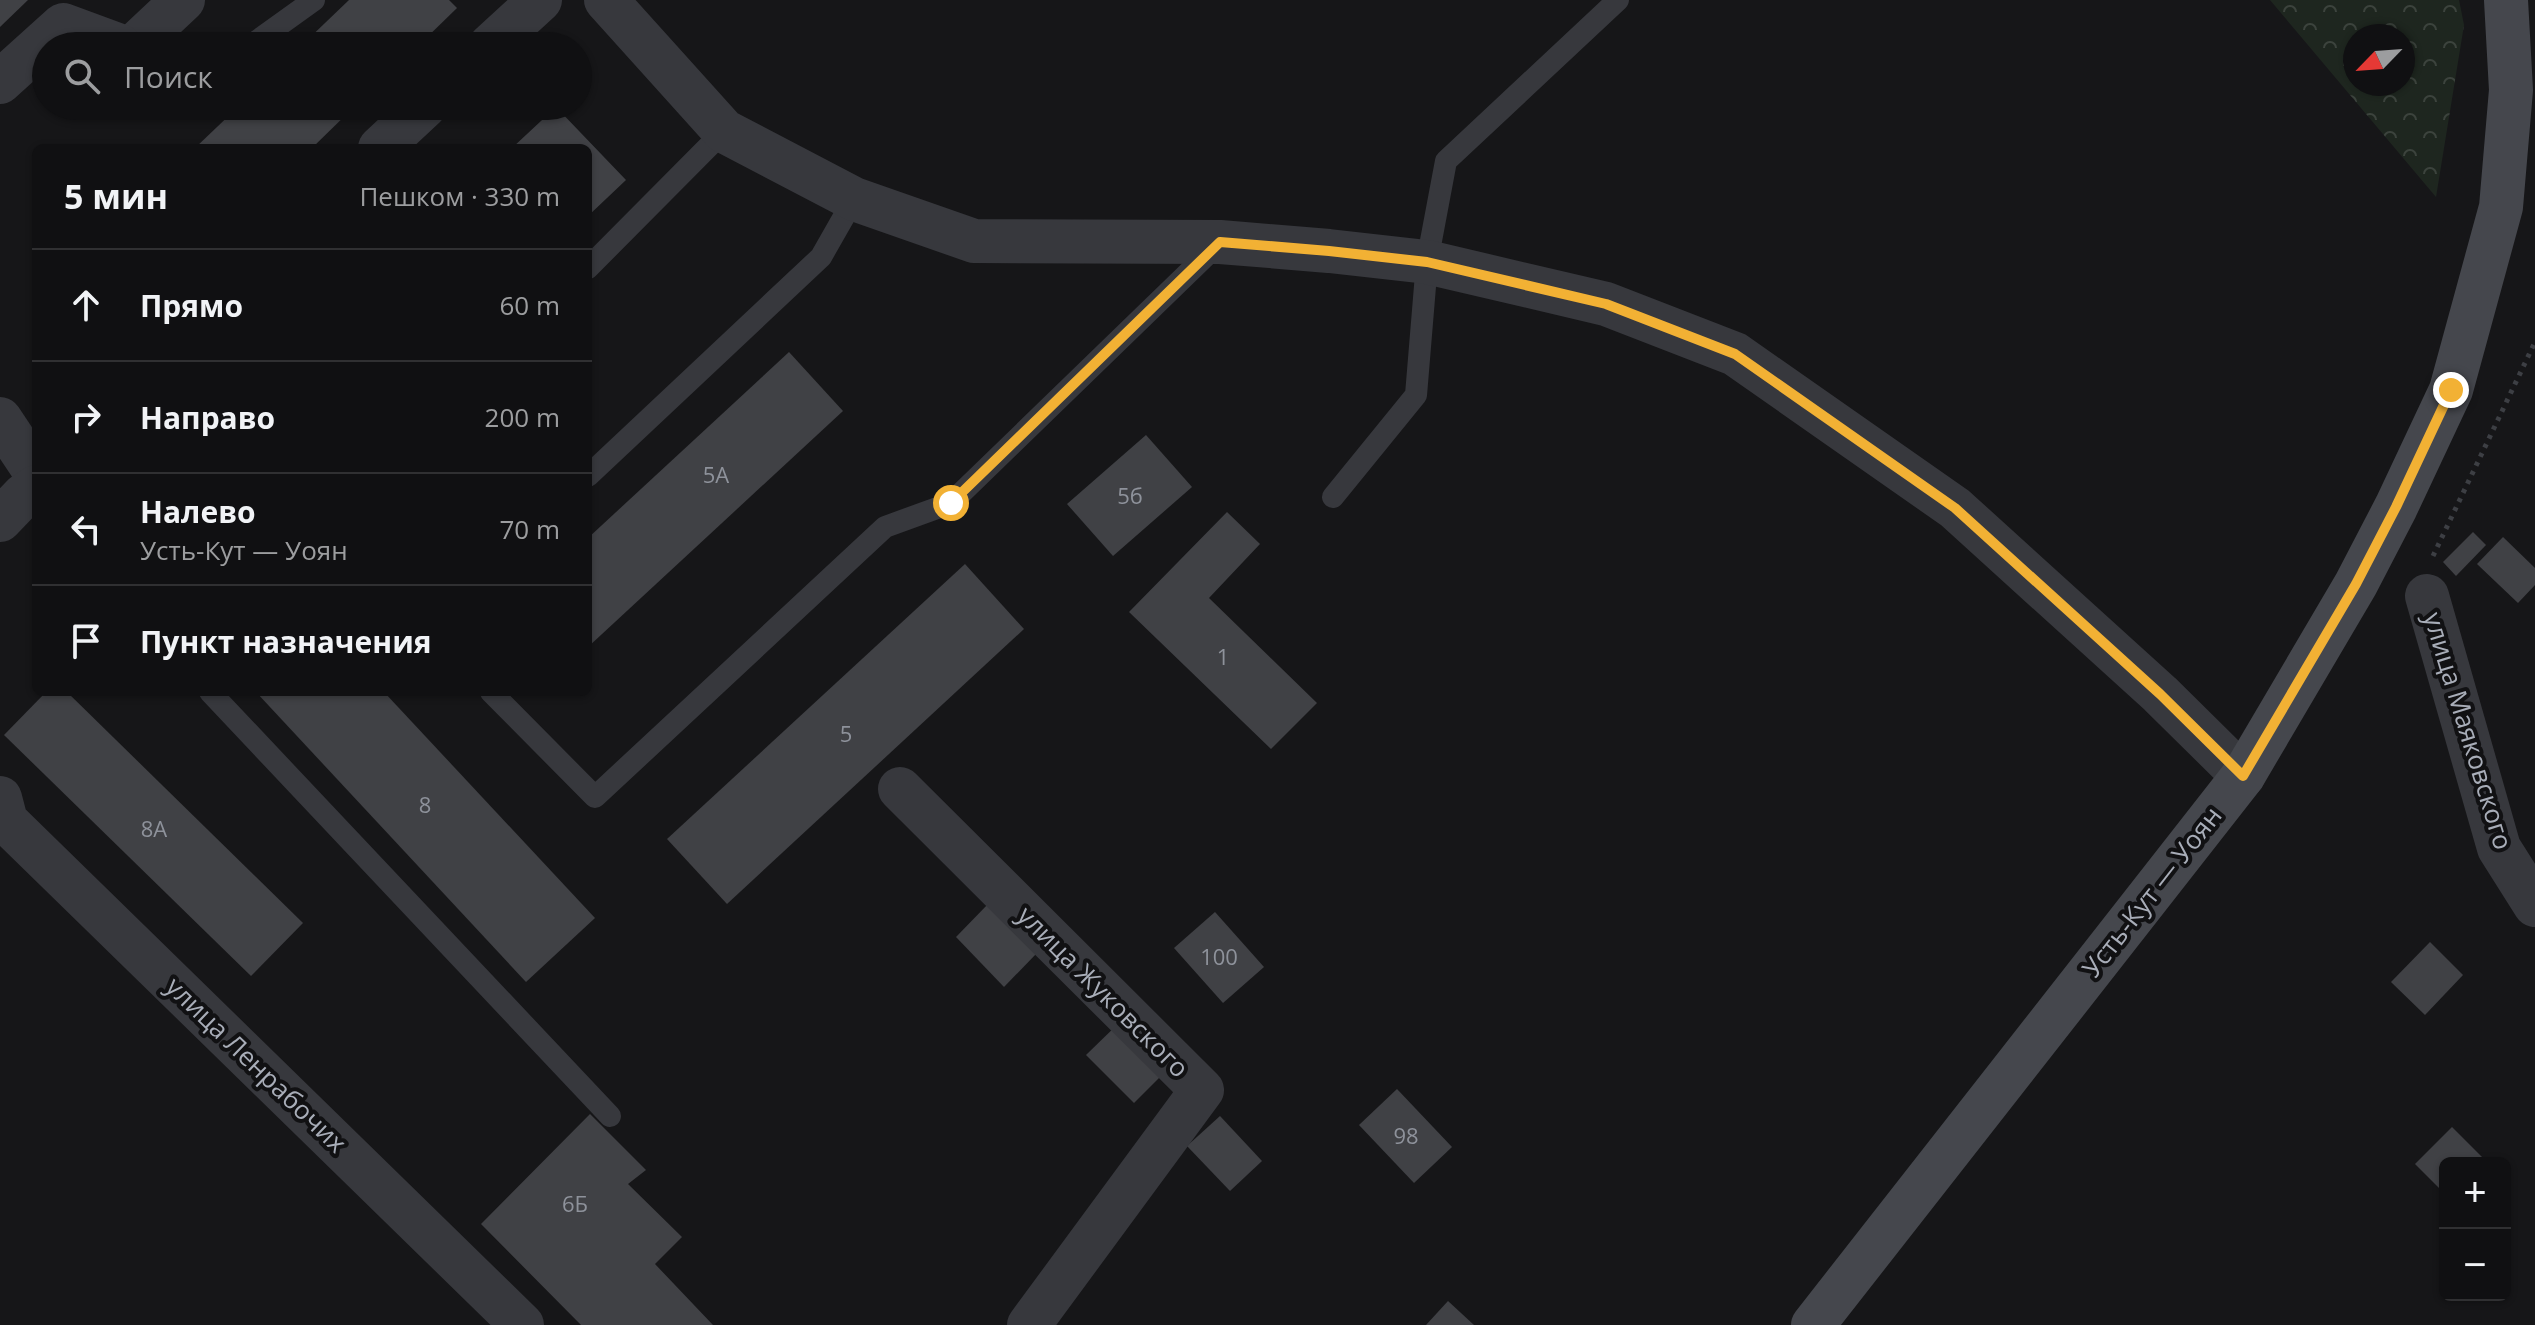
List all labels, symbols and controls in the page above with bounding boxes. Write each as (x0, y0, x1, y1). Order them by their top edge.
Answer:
north arrow (2343, 24, 2415, 96)
search box (32, 32, 592, 120)
icon: search (60, 54, 104, 98)
text: Поиск (124, 56, 213, 97)
text: 5 мин (64, 173, 168, 219)
text: Пешком · 330 m (359, 178, 560, 214)
icon: ahead (64, 283, 108, 327)
text: Прямо (140, 285, 243, 326)
text: 60 m (499, 287, 560, 323)
route end (2433, 372, 2469, 408)
icon: right (64, 395, 108, 439)
text: Направо (140, 397, 275, 438)
text: 200 m (485, 399, 560, 435)
house number: 5А (703, 459, 729, 489)
house number: 5б (1117, 480, 1143, 510)
route start (933, 485, 969, 521)
text: Налево (140, 491, 256, 532)
icon: left (64, 507, 108, 551)
text: 70 m (499, 511, 560, 547)
text: Усть-Кут — Уоян (140, 532, 348, 568)
street label: улица Маяковского (2416, 608, 2522, 854)
icon: arrive (64, 619, 108, 663)
text: Пункт назначения (140, 621, 432, 662)
house number: 1 (1217, 641, 1229, 671)
house number: 5 (840, 718, 852, 748)
house number: 8 (419, 789, 431, 819)
street label: Усть-Кут — Уоян (2073, 798, 2229, 984)
house number: 8А (141, 813, 167, 843)
street label: улица Жуковского (1010, 898, 1197, 1085)
house number: 100 (1200, 941, 1238, 971)
street label: улица Ленрабочих (158, 968, 355, 1160)
house number: 98 (1393, 1120, 1419, 1150)
map controls (2439, 1157, 2511, 1301)
button: + (2439, 1157, 2511, 1229)
house number: 6Б (562, 1188, 588, 1218)
button: − (2439, 1229, 2511, 1301)

